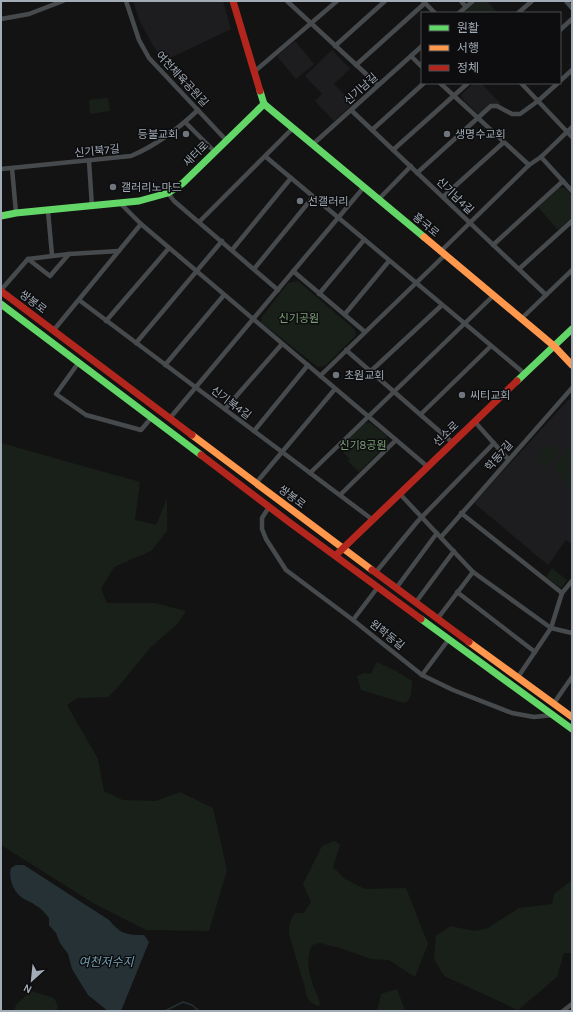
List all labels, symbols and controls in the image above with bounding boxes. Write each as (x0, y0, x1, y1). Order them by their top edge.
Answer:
legend (421, 12, 561, 84)
text: 원활 (457, 21, 479, 35)
text: 서행 (457, 41, 479, 55)
street label: 여천체육공원길 (153, 49, 211, 109)
text: 정체 (457, 61, 479, 75)
street label: 신기남길 (342, 71, 380, 107)
place label: 등불교회 (138, 128, 178, 141)
place label: 생명수교회 (455, 128, 506, 141)
marker: 등불교회 (181, 129, 191, 139)
marker: 생명수교회 (442, 129, 452, 139)
street label: 새터로 (181, 139, 211, 169)
street label: 신기북7길 (74, 142, 120, 160)
street label: 신기남4길 (434, 175, 476, 217)
place label: 갤러리노마드 (121, 181, 182, 194)
marker: 갤러리노마드 (108, 182, 118, 192)
place label: 선갤러리 (308, 195, 348, 208)
marker: 선갤러리 (295, 196, 305, 206)
street label: 흥국로 (410, 210, 442, 240)
street label: 쌍봉로 (17, 288, 49, 316)
park label: 신기공원 (279, 312, 319, 325)
place label: 초원교회 (344, 369, 384, 382)
marker: 초원교회 (331, 370, 341, 380)
street label: 신기북4길 (208, 384, 254, 422)
place label: 씨티교회 (470, 389, 510, 402)
marker: 씨티교회 (457, 390, 467, 400)
street label: 선소로 (431, 419, 461, 449)
street label: 학동7길 (482, 438, 516, 474)
park label: 신기8공원 (339, 439, 387, 452)
street label: 쌍봉로 (276, 483, 308, 511)
street label: 원학동길 (367, 617, 407, 653)
water label: 여천저수지 (78, 955, 135, 969)
north arrow (12, 960, 52, 1000)
text: N (21, 981, 34, 996)

